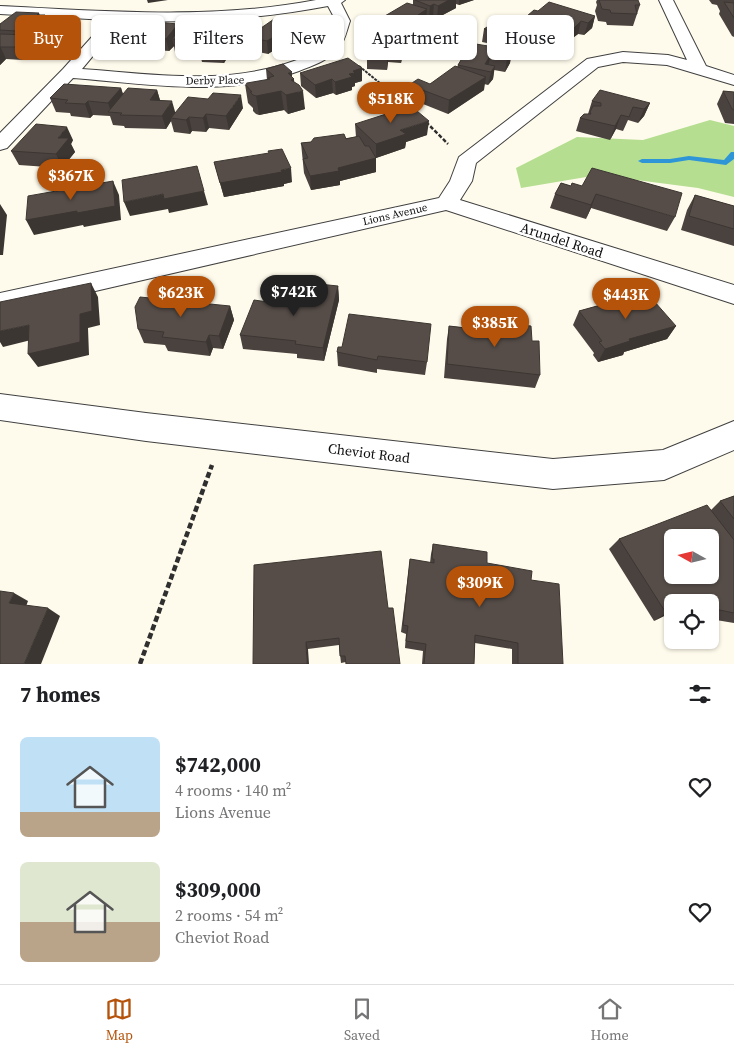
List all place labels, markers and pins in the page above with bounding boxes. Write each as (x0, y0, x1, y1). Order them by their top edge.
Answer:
pin: $518K (356, 82, 426, 124)
pin: $367K (36, 158, 106, 201)
pin: $742K (259, 274, 329, 317)
pin: $623K (146, 276, 216, 318)
pin: $443K (591, 278, 661, 320)
pin: $385K (460, 306, 530, 348)
pin: $309K (445, 566, 515, 608)

